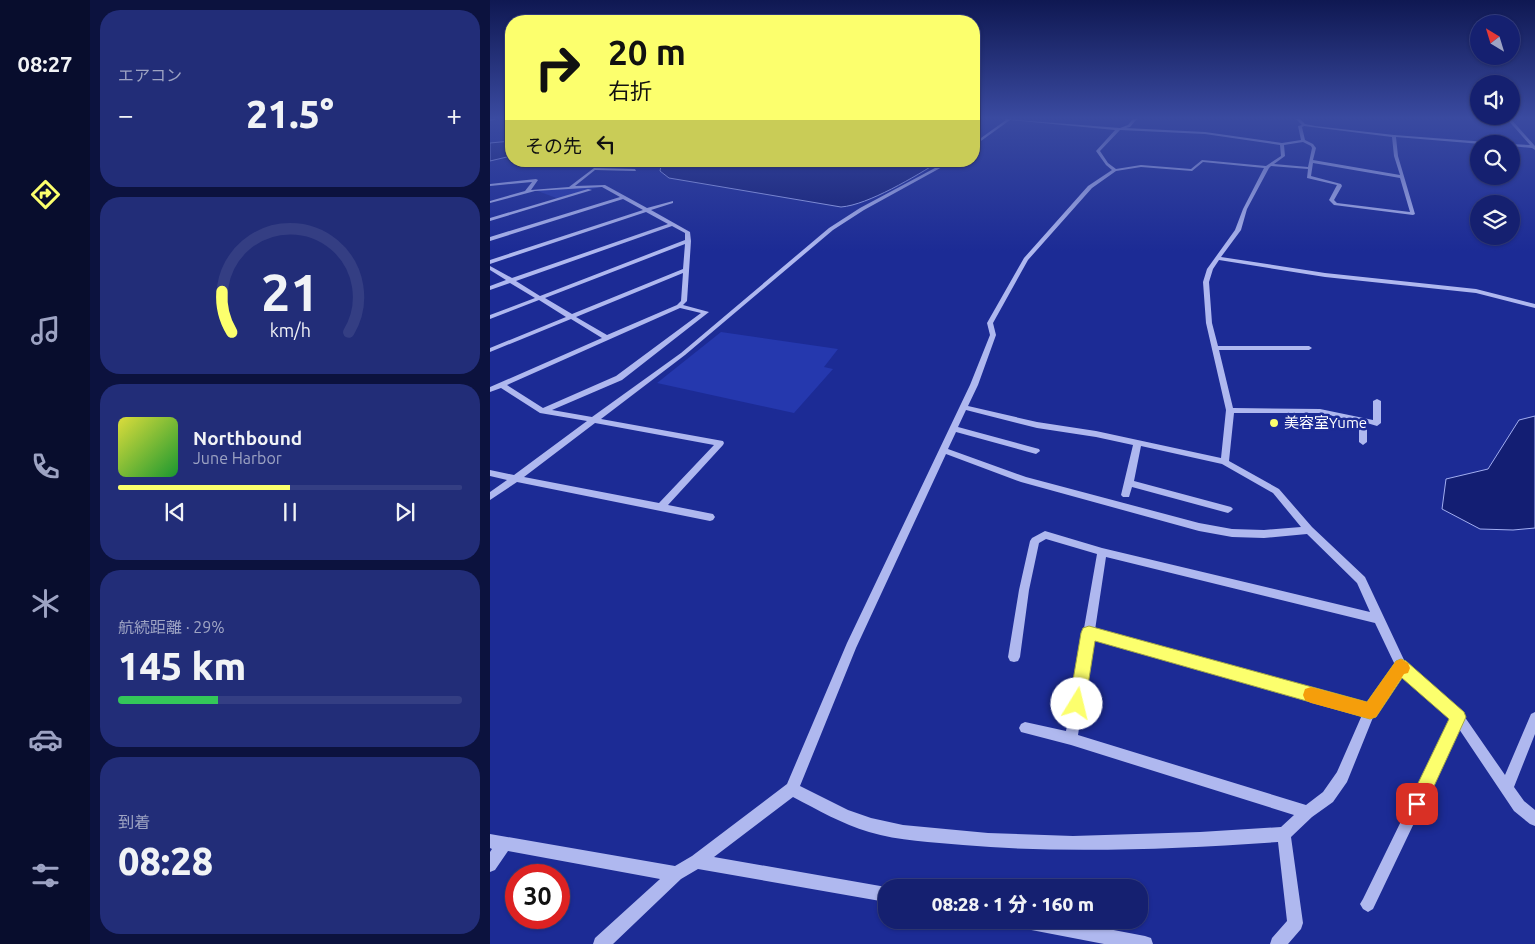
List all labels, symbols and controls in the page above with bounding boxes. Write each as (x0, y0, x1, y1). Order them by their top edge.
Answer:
north arrow (1470, 15, 1520, 65)
map controls (1470, 15, 1520, 245)
text: 20 m (608, 32, 686, 72)
icon: right (525, 35, 590, 100)
text: 08:27 (17, 51, 73, 76)
text: エアコン (118, 66, 182, 84)
button: sound (1470, 75, 1520, 125)
text: 右折 (608, 78, 652, 103)
text: 21.5° (246, 93, 334, 135)
text: − (118, 99, 134, 130)
text: + (446, 99, 462, 130)
icon: left (592, 130, 620, 158)
text: その先 (525, 135, 582, 157)
button: search (1470, 135, 1520, 185)
icon: directions (28, 177, 63, 212)
button: layers (1470, 195, 1520, 245)
text: 21 (261, 263, 319, 321)
icon: music (28, 313, 63, 348)
text: km/h (269, 320, 311, 340)
place label: 美容室Yume (1284, 414, 1367, 431)
marker: 美容室Yume (1268, 417, 1280, 429)
text: Northbound (193, 427, 302, 449)
icon: phone (28, 449, 63, 484)
text: June Harbor (193, 449, 282, 467)
icon: previous (161, 498, 189, 526)
icon: pause (276, 498, 304, 526)
icon: next (391, 498, 419, 526)
icon: climate (28, 586, 63, 621)
text: 航続距離 · 29% (118, 618, 225, 636)
text: 145 km (118, 645, 246, 687)
position arrow (1050, 677, 1102, 729)
icon: car (28, 722, 63, 757)
pin (1396, 783, 1438, 825)
icon: arrive (1403, 790, 1431, 818)
text: 到着 (118, 813, 150, 831)
text: 08:28 (118, 840, 213, 882)
icon: filters (28, 858, 63, 893)
speed limit sign: 30 (505, 864, 570, 929)
text: 08:28 · 1 分 · 160 m (932, 893, 1094, 915)

